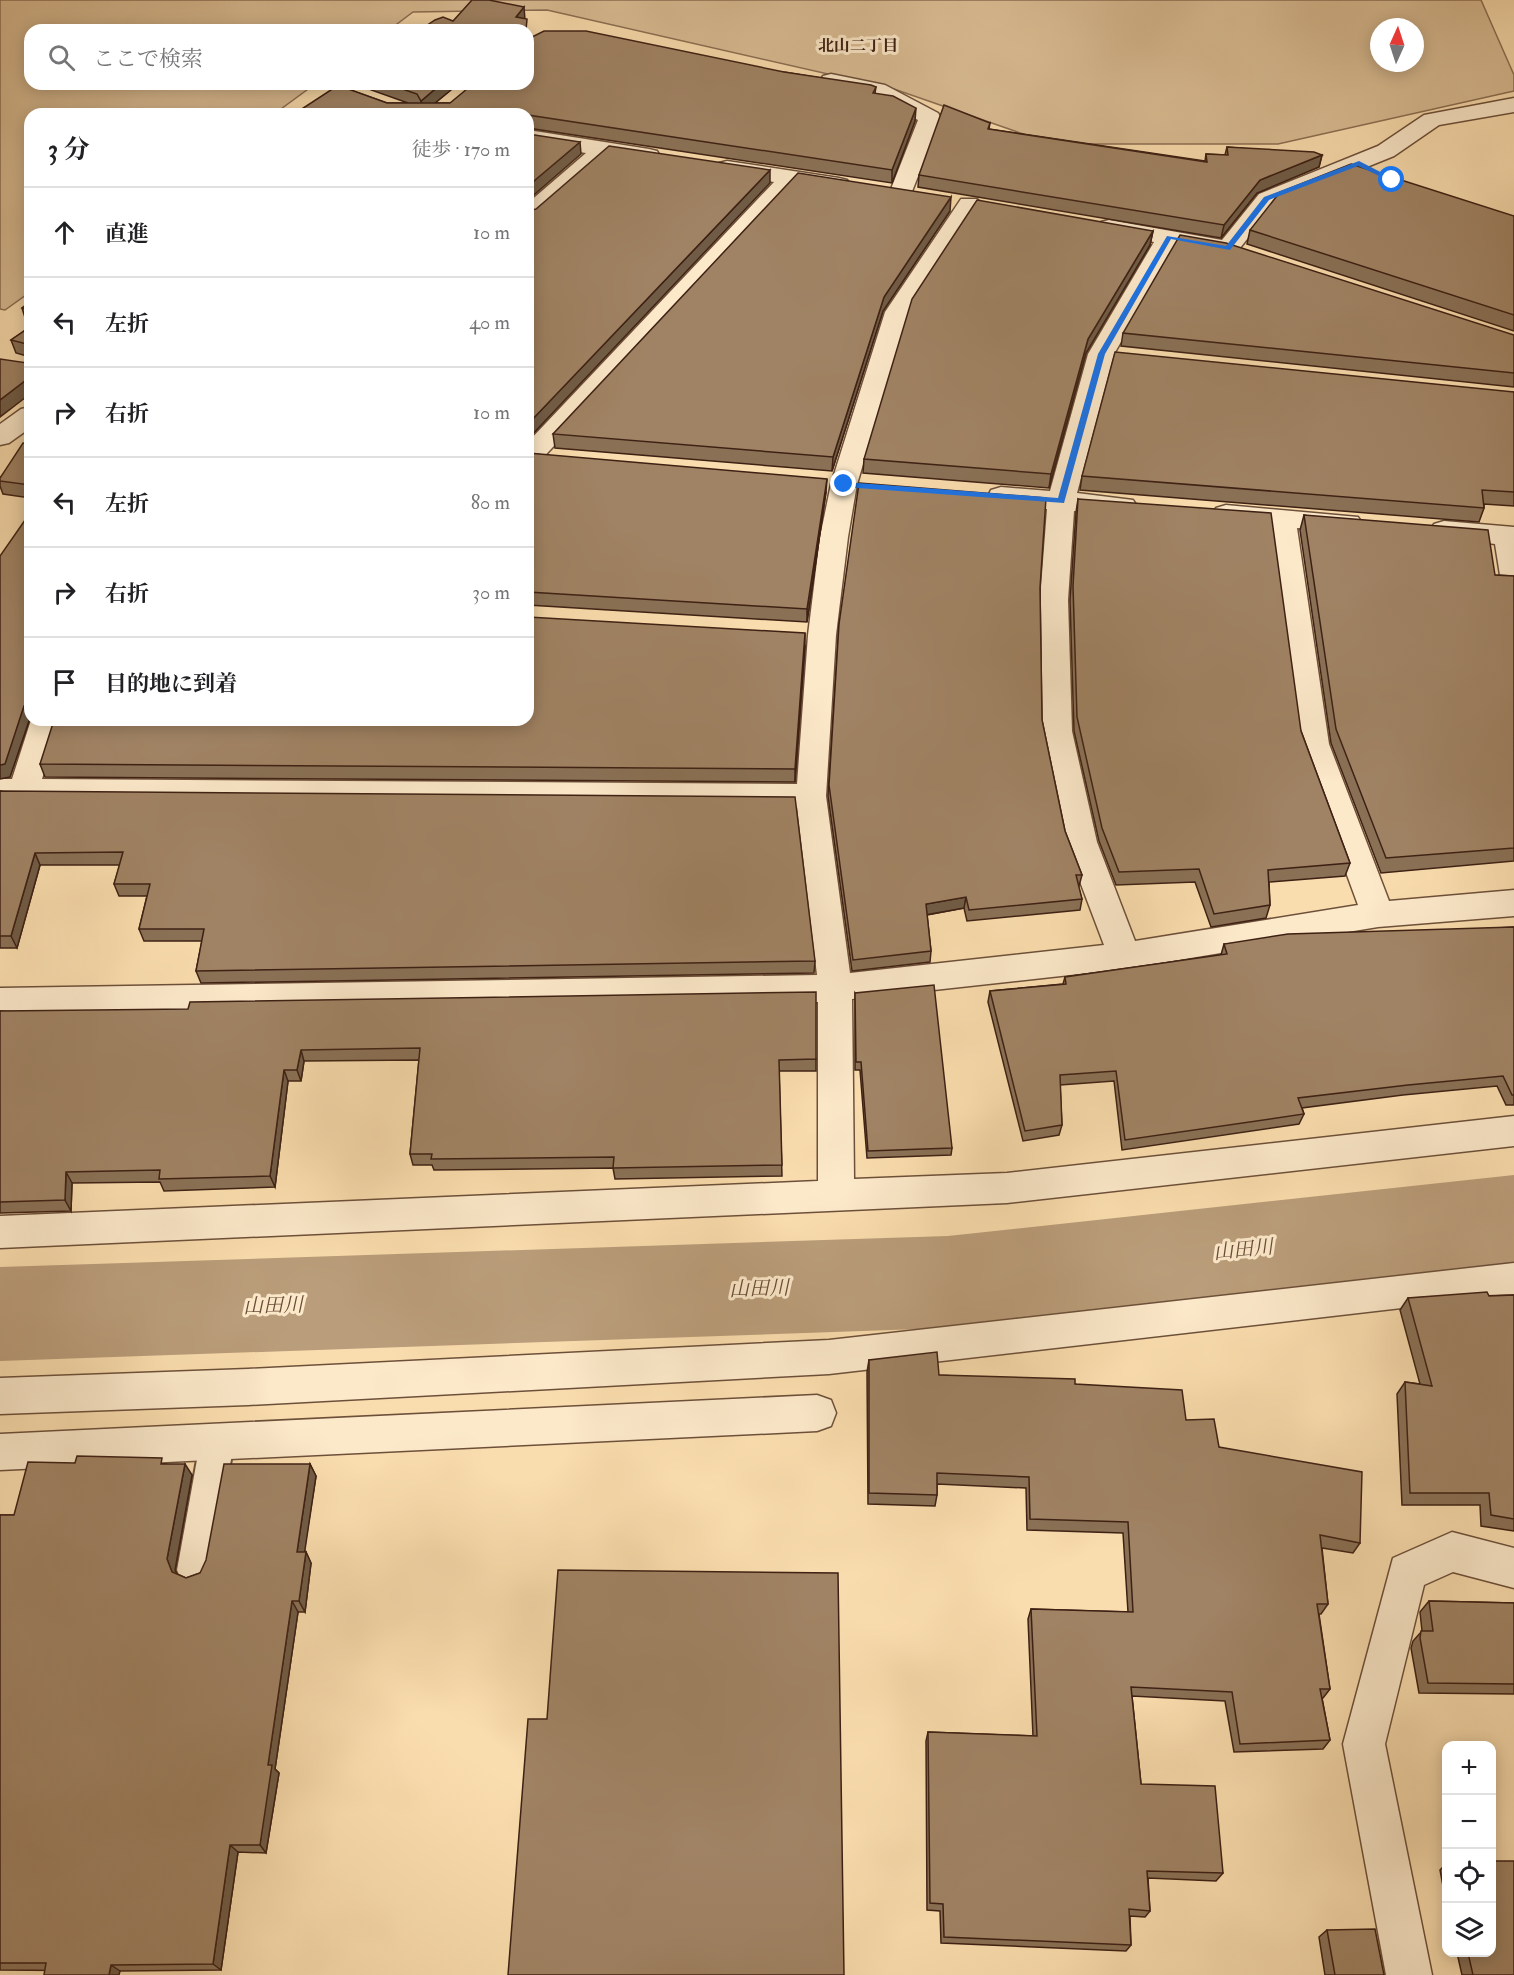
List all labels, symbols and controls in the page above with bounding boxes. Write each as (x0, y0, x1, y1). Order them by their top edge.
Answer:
north arrow (1370, 18, 1424, 72)
search box (24, 24, 534, 90)
district label: 北山二丁目 (818, 36, 898, 56)
icon: search (45, 41, 78, 74)
text: ここで検索 (93, 45, 203, 73)
text: 3 分 (48, 134, 89, 166)
text: 徒歩 · 170 m (411, 137, 510, 162)
route start (1378, 166, 1404, 192)
icon: ahead (48, 216, 81, 249)
text: 直進 (105, 220, 149, 248)
text: 10 m (473, 220, 510, 245)
icon: left (48, 306, 81, 339)
text: 左折 (105, 310, 149, 338)
text: 40 m (469, 310, 510, 335)
icon: right (48, 396, 81, 429)
text: 右折 (105, 400, 149, 428)
text: 10 m (473, 400, 510, 425)
route end (830, 470, 856, 496)
icon: left (48, 486, 81, 519)
text: 左折 (105, 490, 149, 518)
text: 80 m (471, 490, 510, 515)
icon: right (48, 576, 81, 609)
text: 右折 (105, 580, 149, 608)
text: 30 m (472, 580, 510, 605)
icon: arrive (48, 666, 81, 699)
text: 目的地に到着 (105, 670, 237, 698)
water label: 山田川 (1212, 1234, 1276, 1265)
water label: 山田川 (729, 1275, 791, 1302)
water label: 山田川 (243, 1292, 305, 1319)
map controls (1442, 1741, 1496, 1957)
button: + (1442, 1741, 1496, 1795)
button: − (1442, 1795, 1496, 1849)
button: locate (1442, 1849, 1496, 1903)
button: layers (1442, 1903, 1496, 1957)

